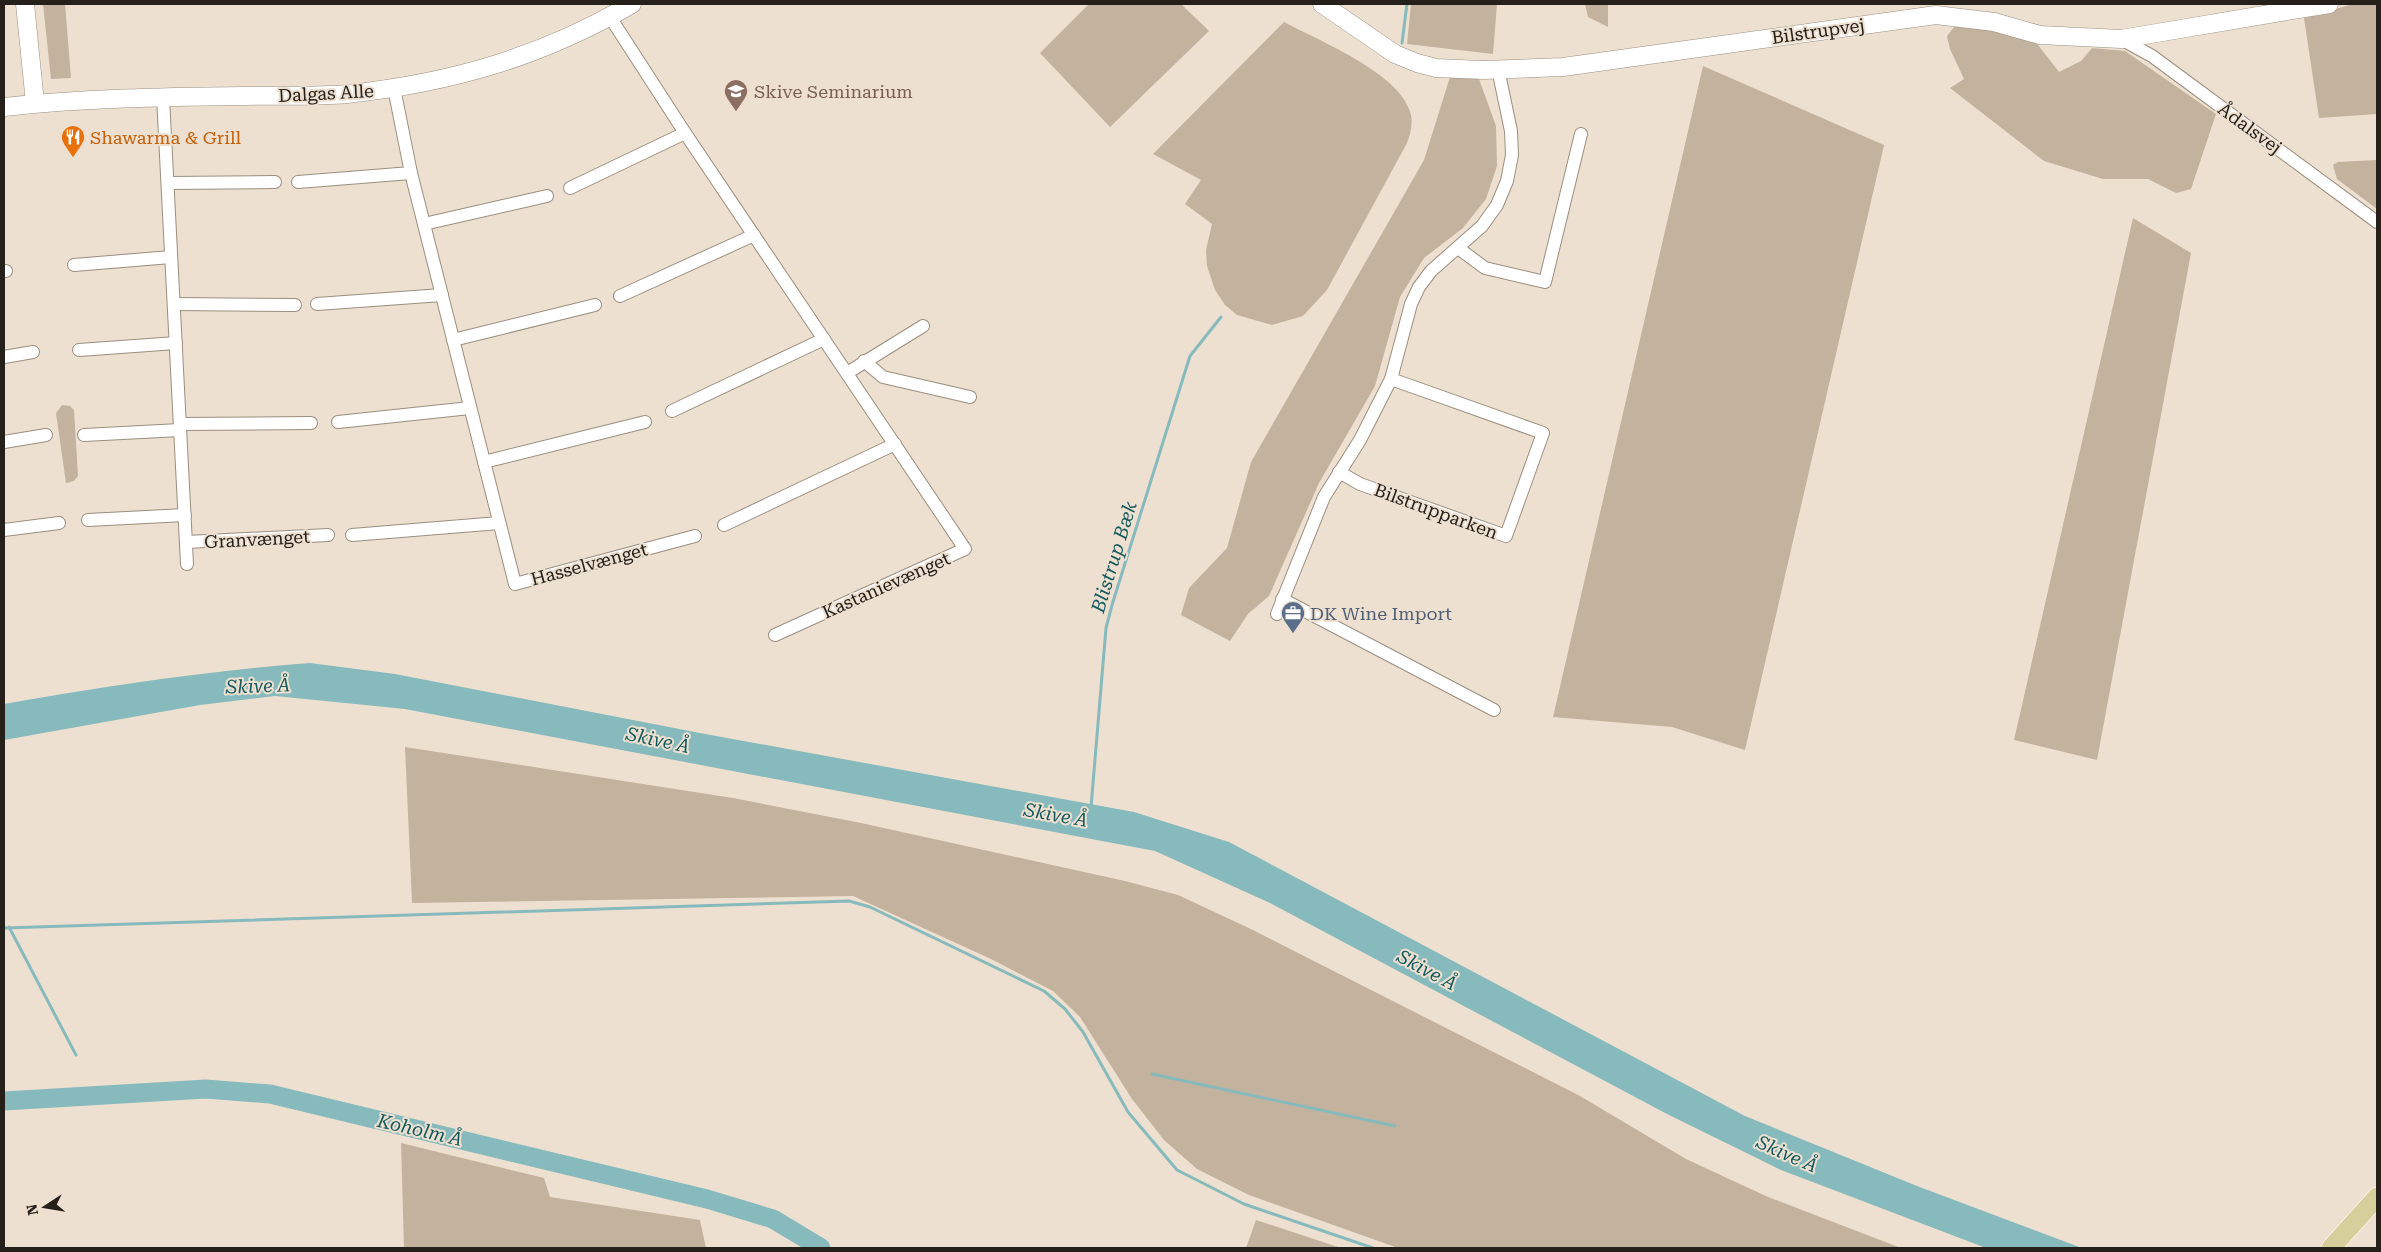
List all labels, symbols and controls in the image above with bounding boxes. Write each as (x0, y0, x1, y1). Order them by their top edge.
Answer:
street label: Bilstrupvej (1770, 14, 1866, 48)
school or university icon: Skive Seminarium (723, 78, 749, 112)
street label: Dalgas Alle (278, 80, 375, 106)
place label: Skive Seminarium (754, 81, 913, 102)
street label: Ådalsvej (2214, 98, 2286, 158)
restaurant icon: Shawarma & Grill (60, 124, 86, 158)
place label: Shawarma & Grill (90, 127, 241, 148)
street label: Bilstrupparken (1371, 479, 1501, 543)
water label: Blistrup Bæk (1086, 498, 1142, 616)
street label: Granvænget (204, 526, 311, 552)
street label: Hasselvænget (528, 538, 650, 590)
street label: Kastanievænget (819, 547, 953, 623)
office icon: DK Wine Import (1280, 600, 1306, 634)
place label: DK Wine Import (1310, 603, 1452, 624)
water label: Skive Å (224, 672, 291, 699)
water label: Skive Å (623, 721, 692, 758)
water label: Skive Å (1021, 797, 1090, 832)
water label: Skive Å (1392, 943, 1461, 995)
water label: Koholm Å (374, 1108, 465, 1151)
water label: Skive Å (1752, 1129, 1822, 1178)
north arrow (20, 1182, 70, 1232)
text: N (23, 1203, 41, 1217)

